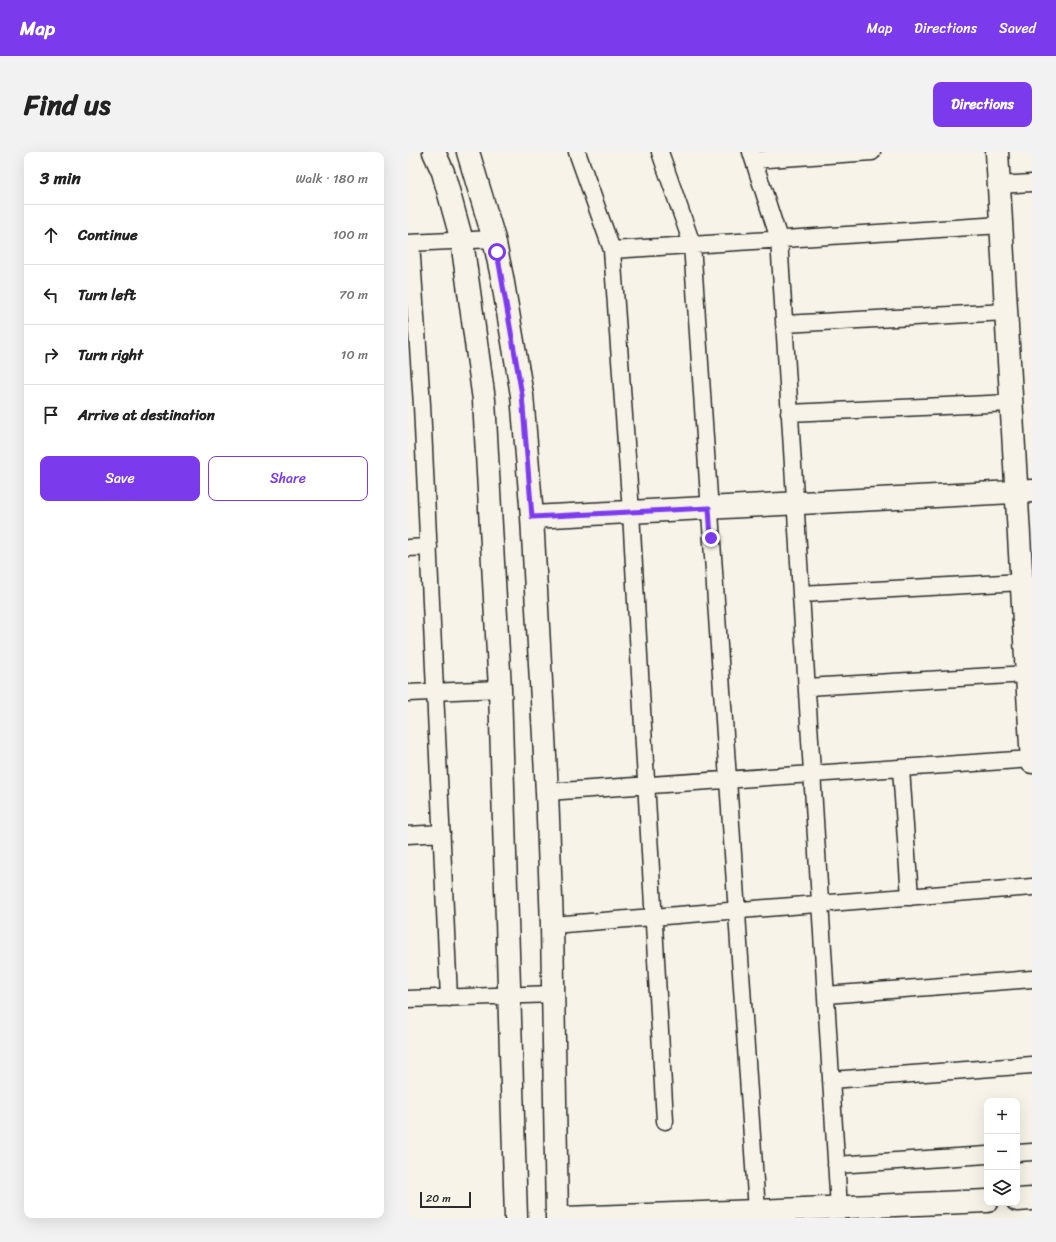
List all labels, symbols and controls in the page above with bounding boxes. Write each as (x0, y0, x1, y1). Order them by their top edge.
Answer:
text: Map (20, 12, 55, 45)
text: Map (866, 16, 892, 41)
text: Directions (914, 16, 977, 41)
text: Saved (999, 16, 1036, 41)
text: Find us (24, 80, 111, 129)
button: Directions (933, 82, 1032, 127)
text: 3 min (40, 163, 81, 193)
text: Walk · 180 m (296, 167, 368, 190)
text: Continue (78, 222, 138, 248)
text: 100 m (333, 223, 368, 246)
icon: ahead (40, 224, 62, 246)
route start (488, 243, 506, 261)
text: Turn left (78, 282, 136, 308)
text: 70 m (339, 283, 368, 306)
icon: left (40, 284, 62, 306)
text: Turn right (78, 342, 143, 368)
text: 10 m (341, 343, 368, 366)
icon: right (40, 344, 62, 366)
text: Arrive at destination (78, 402, 215, 428)
icon: arrive (40, 404, 62, 426)
button: Save (40, 456, 200, 501)
button: Share (208, 456, 368, 501)
route end (702, 529, 720, 547)
map controls (984, 1098, 1020, 1206)
button: + (984, 1098, 1020, 1134)
button: − (984, 1134, 1020, 1170)
button: layers (984, 1170, 1020, 1206)
text: 20 m (426, 1189, 451, 1208)
scale bar (420, 1190, 471, 1209)

